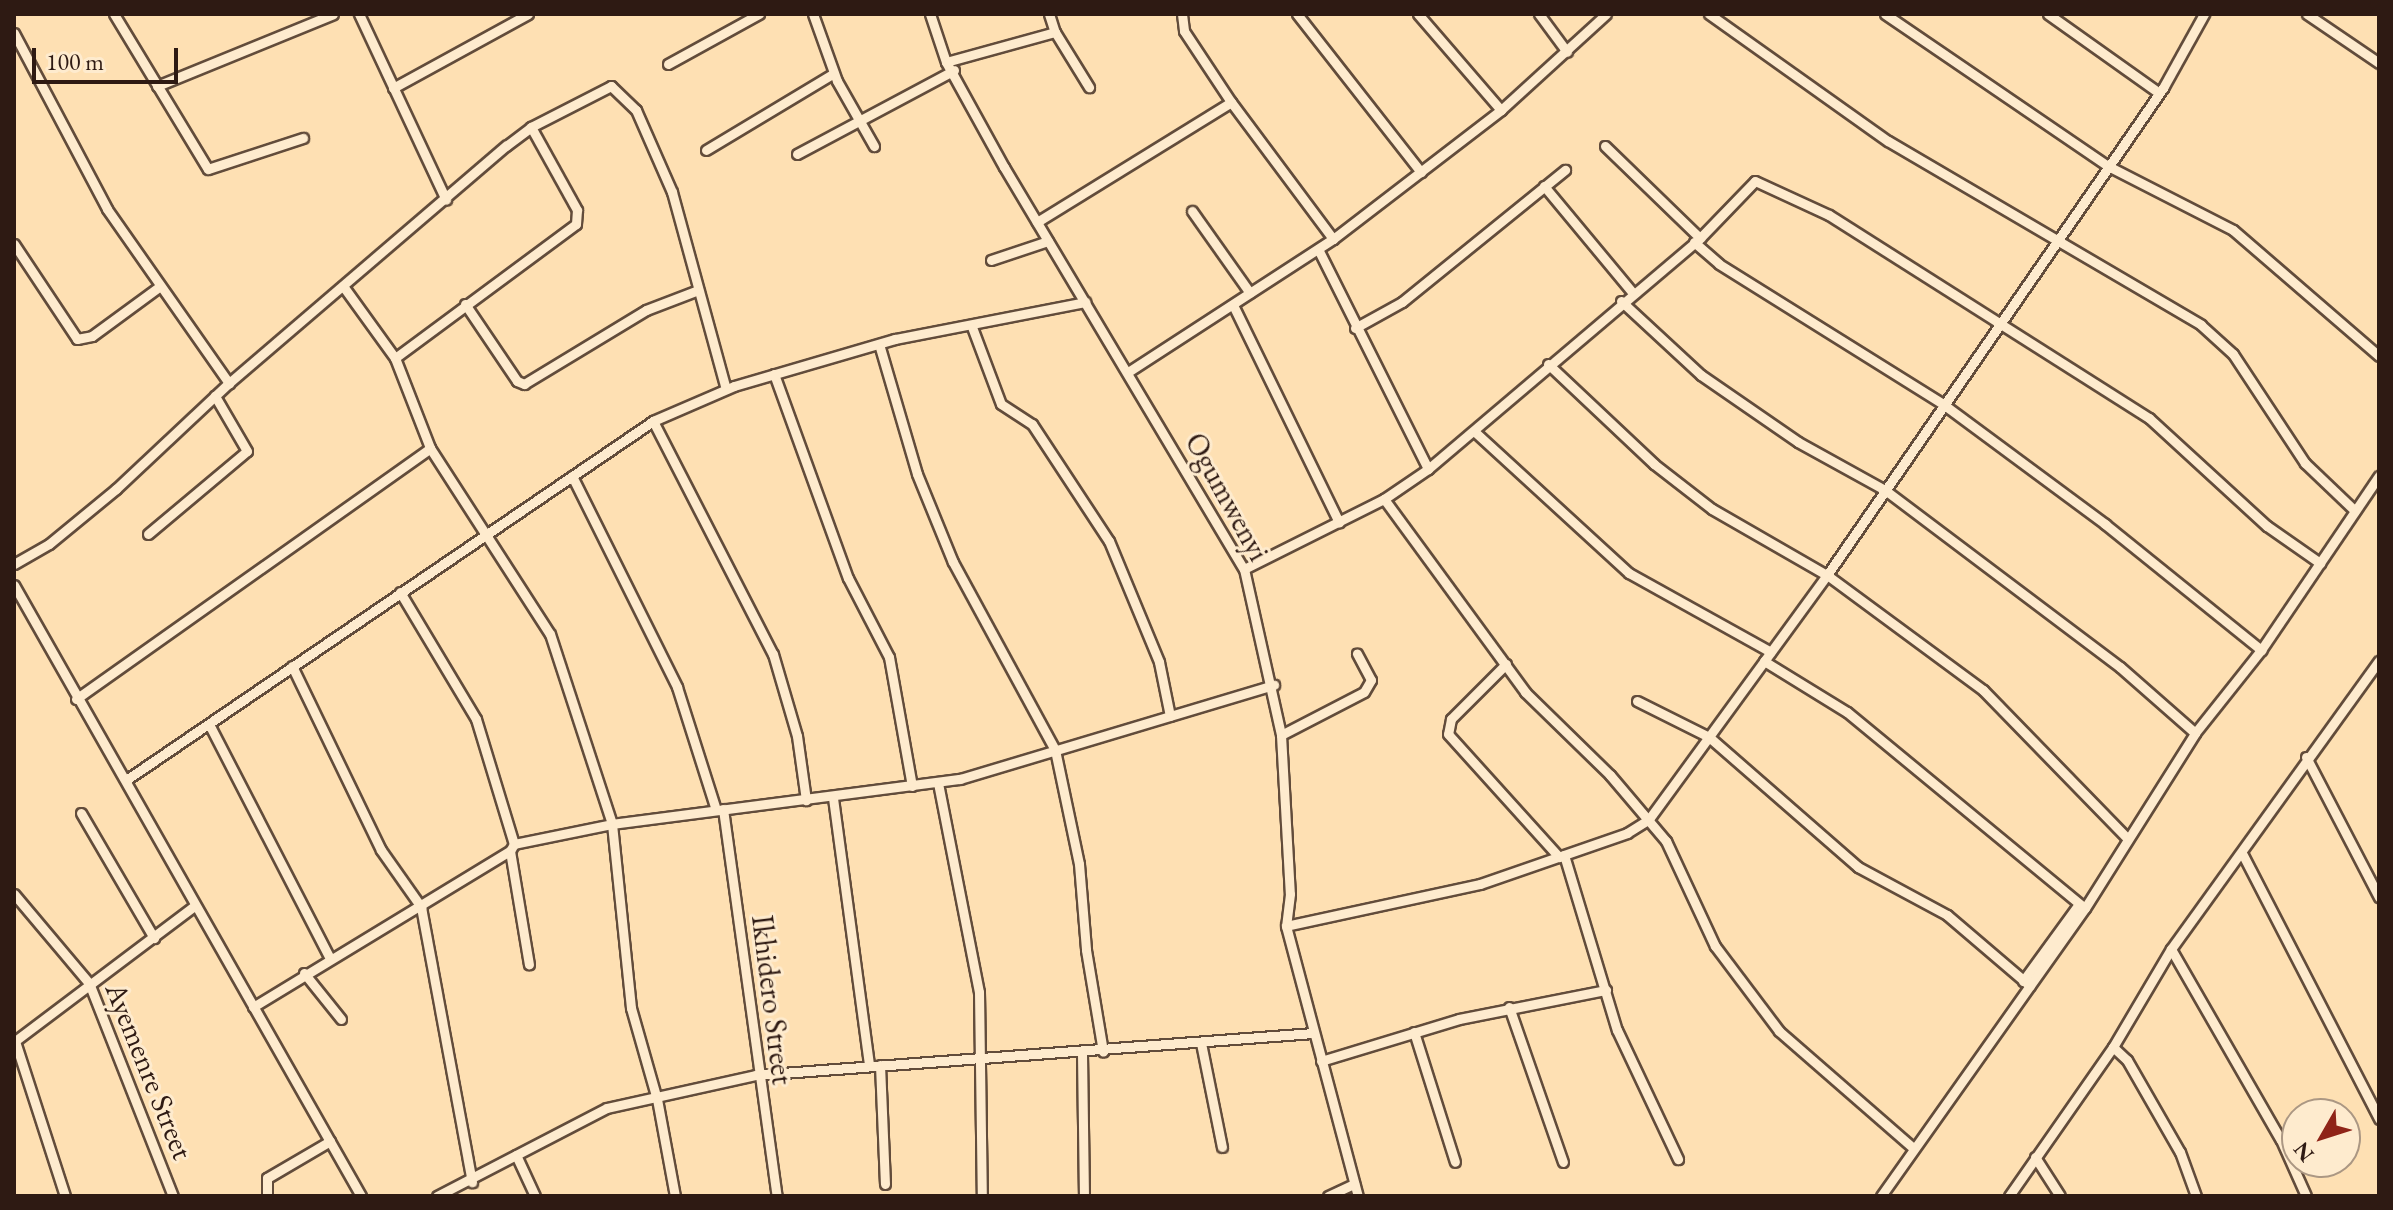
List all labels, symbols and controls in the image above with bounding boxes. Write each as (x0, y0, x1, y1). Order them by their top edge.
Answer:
scale bar (36, 32, 182, 82)
text: 100 m (46, 46, 104, 77)
street label: Ogumwenyi (1177, 427, 1277, 567)
street label: Ikhidero Street (744, 913, 800, 1087)
street label: Ayemenre Street (97, 977, 201, 1165)
north arrow (2281, 1098, 2361, 1178)
text: N (2287, 1136, 2320, 1168)

